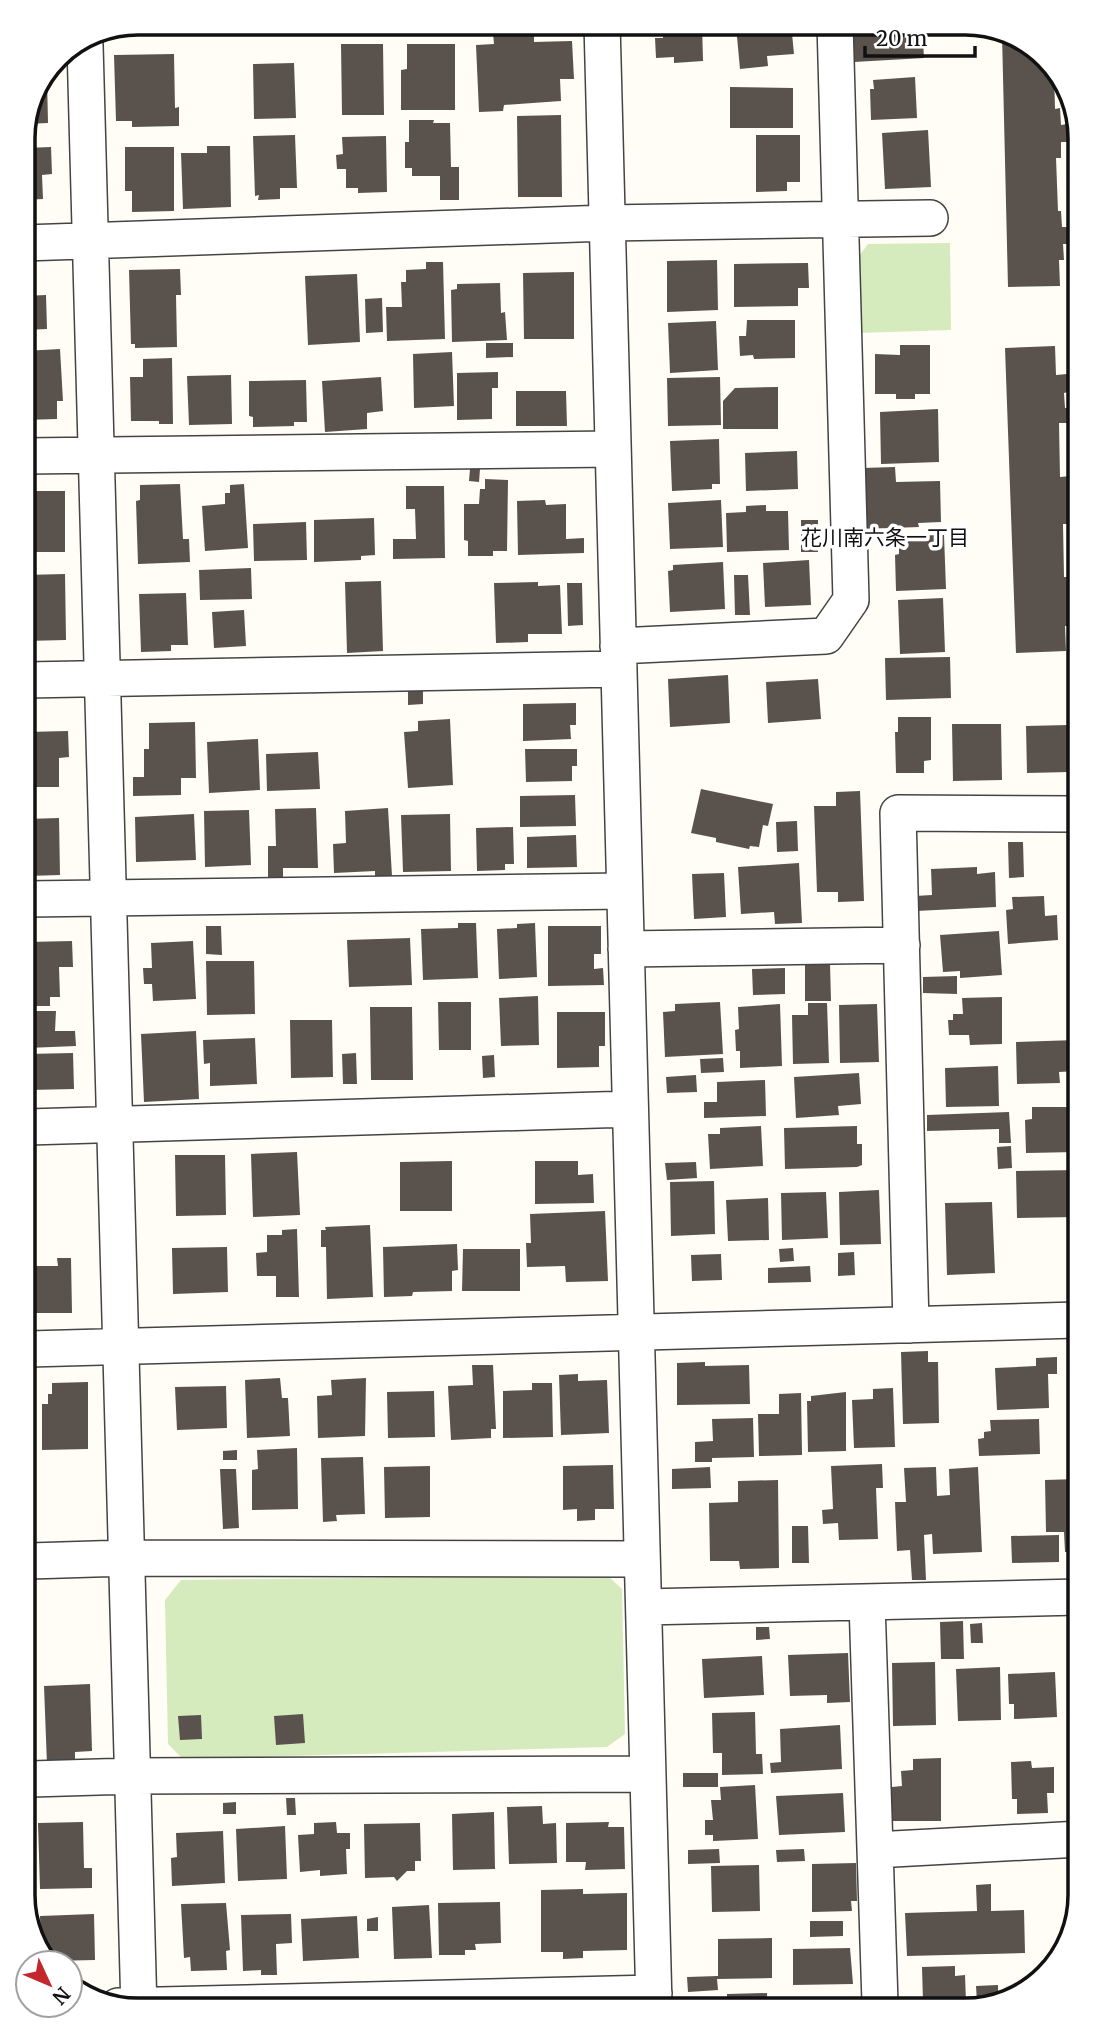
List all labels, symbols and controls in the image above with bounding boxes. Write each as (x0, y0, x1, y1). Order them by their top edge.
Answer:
scale bar (865, 14, 975, 58)
text: 20 m (876, 25, 928, 52)
district label: 花川南六条一丁目 (801, 524, 969, 551)
north arrow (14, 1949, 84, 2019)
text: N (47, 1982, 75, 2010)

